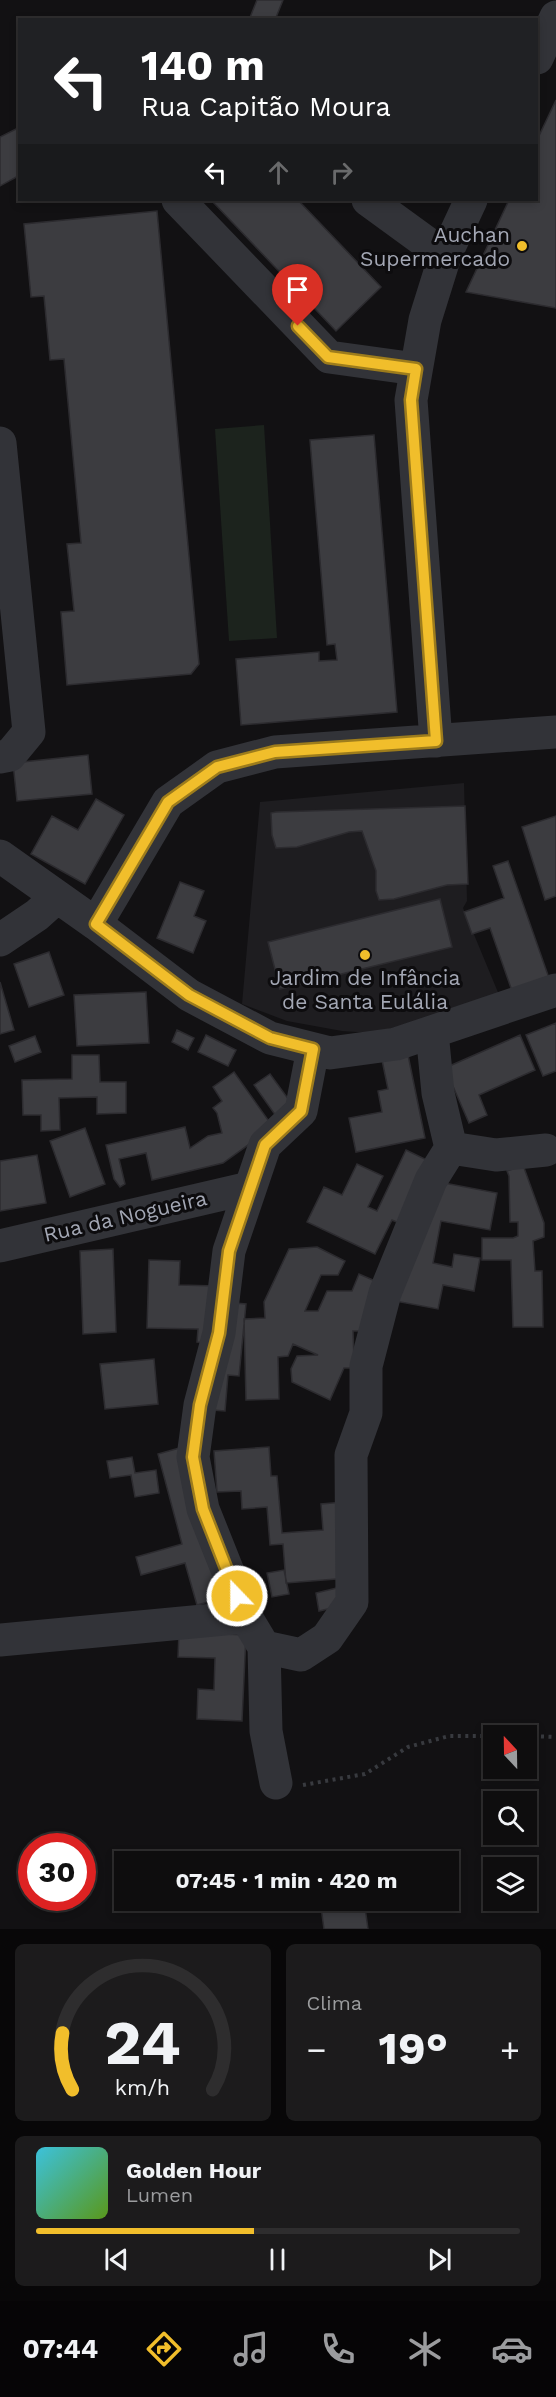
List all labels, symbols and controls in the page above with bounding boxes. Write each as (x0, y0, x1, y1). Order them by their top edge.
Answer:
text: 140 m (141, 41, 265, 90)
icon: left (42, 42, 120, 120)
text: Rua Capitão Moura (141, 91, 391, 123)
icon: left (199, 156, 232, 189)
icon: ahead (262, 156, 295, 189)
icon: right (325, 156, 358, 189)
place label: Auchan Supermercado (360, 222, 510, 271)
marker: Auchan Supermercado (515, 239, 529, 253)
pin (272, 264, 323, 326)
icon: arrive (281, 273, 314, 306)
marker: Jardim de Infância de Santa Eulália (358, 948, 372, 962)
place label: Jardim de Infância de Santa Eulália (270, 965, 460, 1014)
street label: Rua da Nogueira (41, 1185, 209, 1247)
position arrow (205, 1564, 269, 1628)
north arrow (483, 1725, 537, 1779)
map controls (483, 1725, 537, 1911)
button: search (483, 1791, 537, 1845)
speed limit sign: 30 (18, 1833, 96, 1911)
button: layers (483, 1857, 537, 1911)
text: 07:45 · 1 min · 420 m (175, 1868, 398, 1893)
text: Clima (307, 1991, 362, 2015)
text: 24 (104, 2006, 181, 2079)
text: 19° (379, 2022, 448, 2075)
text: − (307, 2030, 326, 2069)
text: + (500, 2030, 520, 2069)
text: km/h (115, 2075, 170, 2100)
text: Golden Hour (126, 2158, 261, 2183)
text: Lumen (126, 2183, 193, 2207)
icon: previous (100, 2243, 133, 2276)
icon: pause (261, 2243, 294, 2276)
icon: next (423, 2243, 456, 2276)
icon: directions (143, 2328, 185, 2370)
icon: music (230, 2328, 272, 2370)
icon: phone (317, 2328, 359, 2370)
icon: climate (404, 2328, 446, 2370)
icon: car (491, 2328, 533, 2370)
text: 07:44 (23, 2333, 98, 2365)

